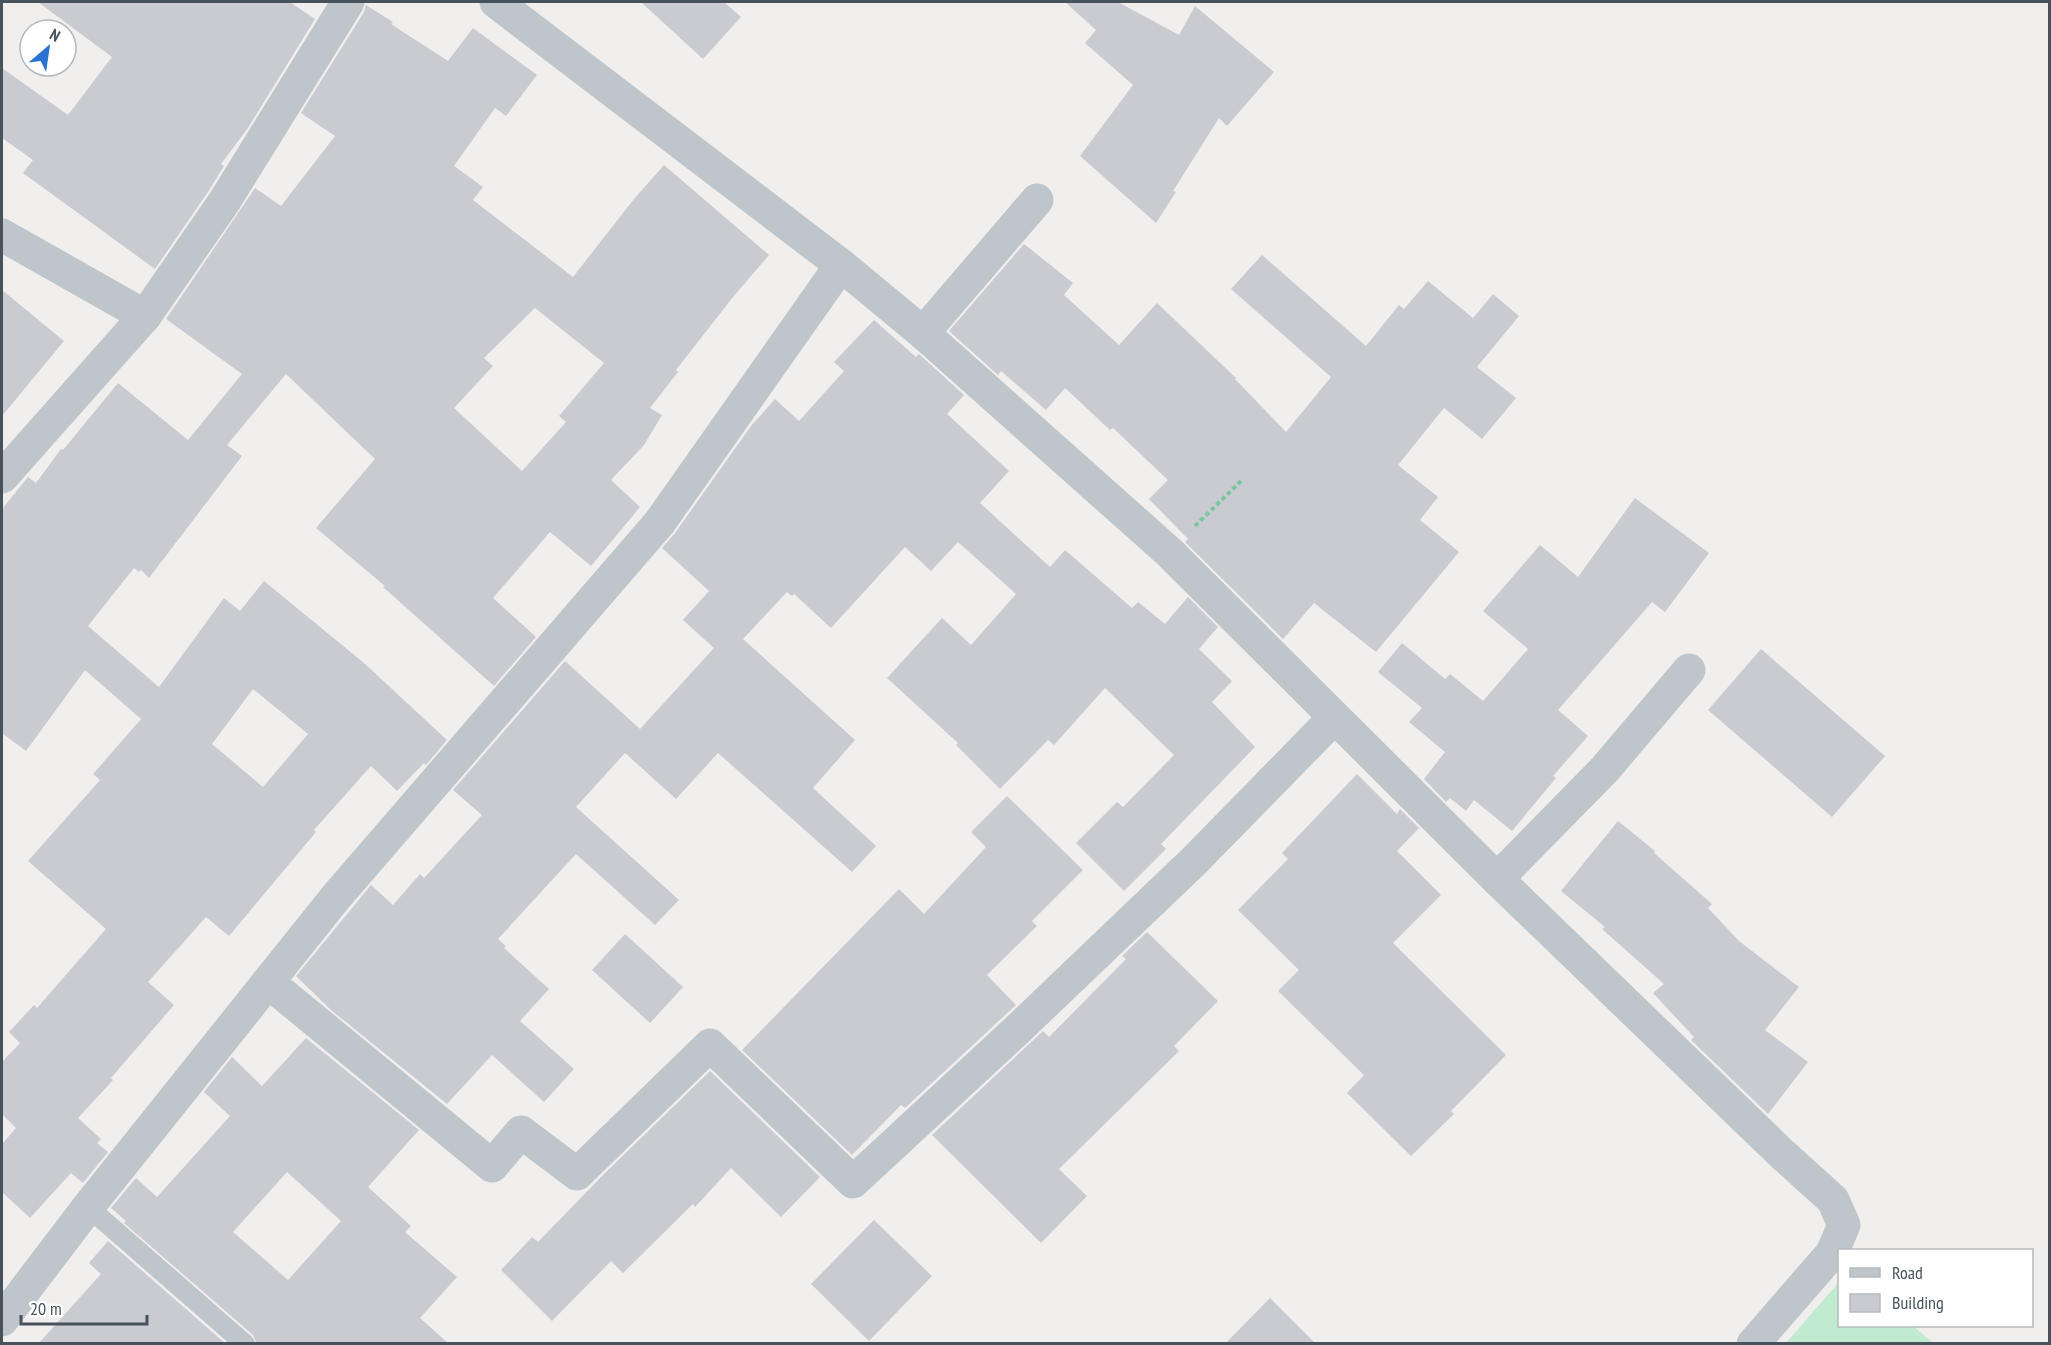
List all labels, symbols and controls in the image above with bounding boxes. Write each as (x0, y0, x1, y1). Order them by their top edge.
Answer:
north arrow (18, 18, 78, 78)
text: N (47, 24, 64, 46)
legend (1838, 1249, 2033, 1327)
text: Road (1892, 1261, 1923, 1284)
scale bar (21, 1288, 147, 1326)
text: Building (1892, 1291, 1944, 1314)
text: 20 m (30, 1297, 62, 1320)

